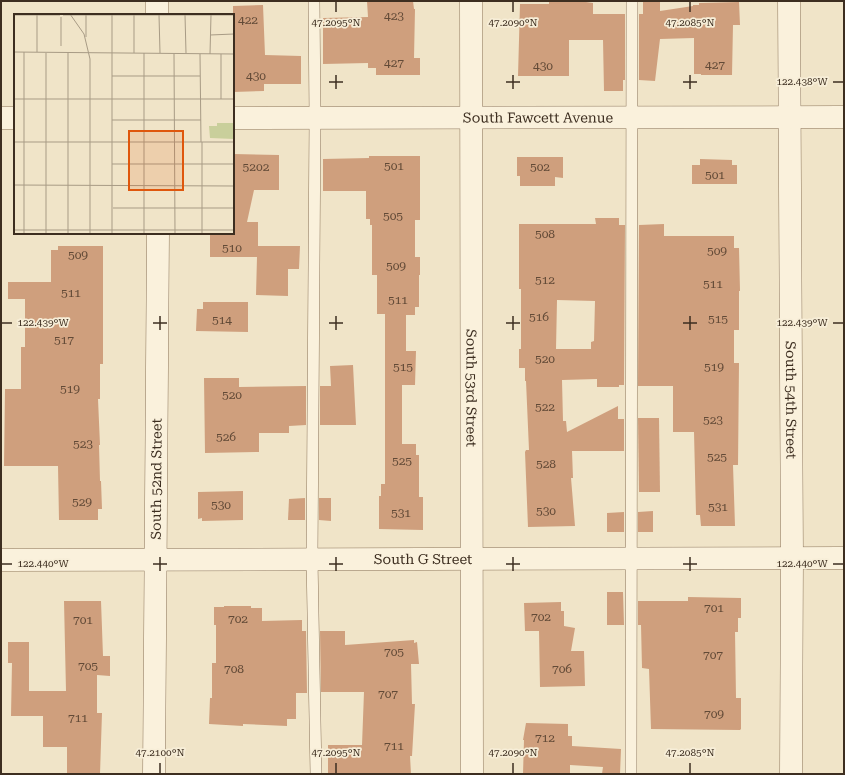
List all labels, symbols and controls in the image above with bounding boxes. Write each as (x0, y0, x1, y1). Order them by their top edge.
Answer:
house number: 423 (384, 9, 404, 23)
house number: 422 (238, 13, 258, 27)
inset map (14, 14, 234, 234)
text: 47.2095°N (311, 17, 361, 28)
text: 47.2090°N (488, 17, 538, 28)
text: 47.2085°N (665, 17, 715, 28)
house number: 427 (384, 56, 404, 70)
house number: 427 (705, 58, 725, 72)
house number: 430 (533, 59, 553, 73)
house number: 430 (246, 69, 266, 83)
text: 122.438°W (776, 76, 828, 87)
street label: South Fawcett Avenue (463, 109, 613, 126)
house number: 501 (384, 159, 404, 173)
house number: 5202 (243, 160, 270, 174)
house number: 502 (530, 160, 550, 174)
house number: 501 (705, 168, 725, 182)
house number: 505 (383, 209, 403, 223)
house number: 508 (535, 227, 555, 241)
house number: 510 (222, 241, 242, 255)
house number: 509 (707, 244, 727, 258)
house number: 509 (68, 248, 88, 262)
house number: 509 (386, 259, 406, 273)
house number: 512 (535, 273, 555, 287)
house number: 511 (703, 277, 723, 291)
house number: 511 (61, 286, 81, 300)
house number: 511 (388, 293, 408, 307)
house number: 516 (529, 310, 549, 324)
house number: 515 (708, 312, 728, 326)
house number: 514 (212, 313, 232, 327)
text: 122.439°W (17, 317, 69, 328)
text: 122.439°W (776, 317, 828, 328)
street label: South 53rd Street (463, 329, 480, 447)
house number: 517 (54, 333, 74, 347)
street label: South 54th Street (783, 341, 799, 459)
house number: 520 (535, 352, 555, 366)
house number: 515 (393, 360, 413, 374)
house number: 519 (704, 360, 724, 374)
house number: 519 (60, 382, 80, 396)
house number: 520 (222, 388, 242, 402)
house number: 522 (535, 400, 555, 414)
house number: 523 (703, 413, 723, 427)
street label: South 52nd Street (148, 418, 165, 540)
house number: 526 (216, 430, 236, 444)
house number: 523 (73, 437, 93, 451)
house number: 525 (707, 450, 727, 464)
house number: 525 (392, 454, 412, 468)
house number: 528 (536, 457, 556, 471)
house number: 529 (72, 495, 92, 509)
house number: 530 (211, 498, 231, 512)
house number: 531 (708, 500, 728, 514)
house number: 530 (536, 504, 556, 518)
house number: 531 (391, 506, 411, 520)
street label: South G Street (374, 551, 472, 567)
text: 122.440°W (17, 558, 69, 569)
text: 122.440°W (776, 558, 828, 569)
house number: 701 (704, 601, 724, 615)
house number: 702 (531, 610, 551, 624)
house number: 702 (228, 612, 248, 626)
house number: 701 (73, 613, 93, 627)
house number: 705 (384, 645, 404, 659)
house number: 707 (703, 648, 723, 662)
house number: 705 (78, 659, 98, 673)
house number: 708 (224, 662, 244, 676)
house number: 706 (552, 662, 572, 676)
house number: 707 (378, 687, 398, 701)
house number: 709 (704, 707, 724, 721)
house number: 711 (68, 711, 88, 725)
house number: 712 (535, 731, 555, 745)
house number: 711 (384, 739, 404, 753)
text: 47.2100°N (135, 747, 185, 758)
text: 47.2095°N (311, 747, 361, 758)
text: 47.2090°N (488, 747, 538, 758)
text: 47.2085°N (665, 747, 715, 758)

